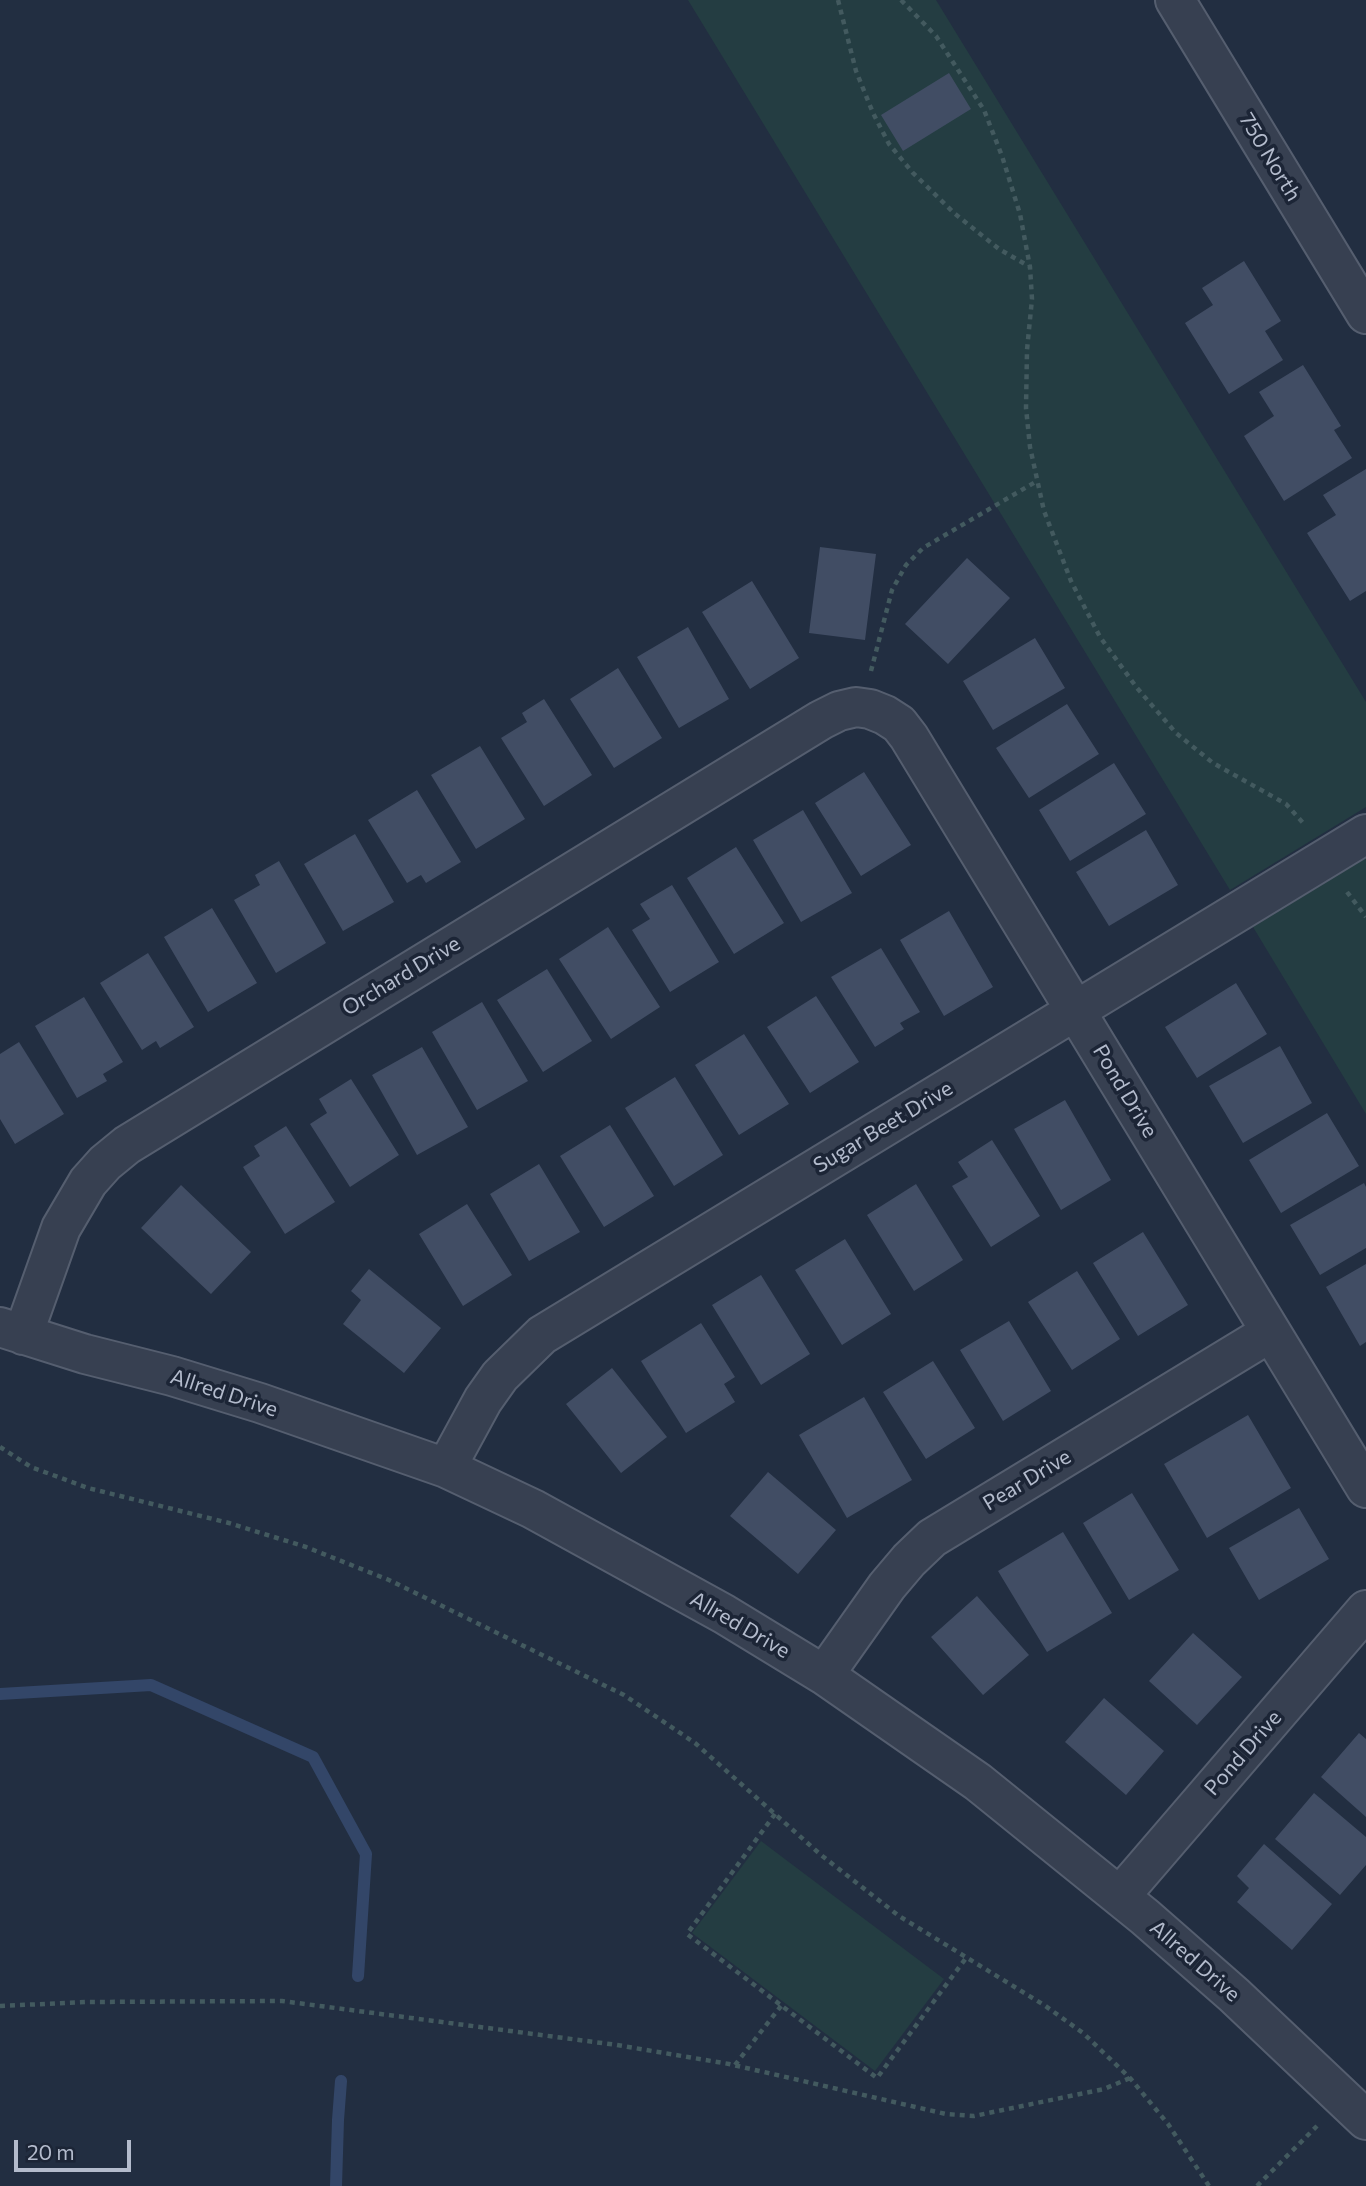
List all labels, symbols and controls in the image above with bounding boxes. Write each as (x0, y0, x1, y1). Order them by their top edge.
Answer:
street label: 750 North (1234, 108, 1306, 206)
street label: Orchard Drive (337, 931, 465, 1021)
street label: Pond Drive (1087, 1040, 1163, 1142)
street label: Sugar Beet Drive (809, 1076, 957, 1178)
street label: Allred Drive (167, 1364, 281, 1422)
street label: Pear Drive (979, 1444, 1075, 1516)
street label: Allred Drive (686, 1586, 794, 1664)
street label: Pond Drive (1199, 1705, 1287, 1801)
street label: Allred Drive (1145, 1915, 1245, 2007)
scale bar (18, 2126, 135, 2170)
text: 20 m (27, 2139, 75, 2164)

